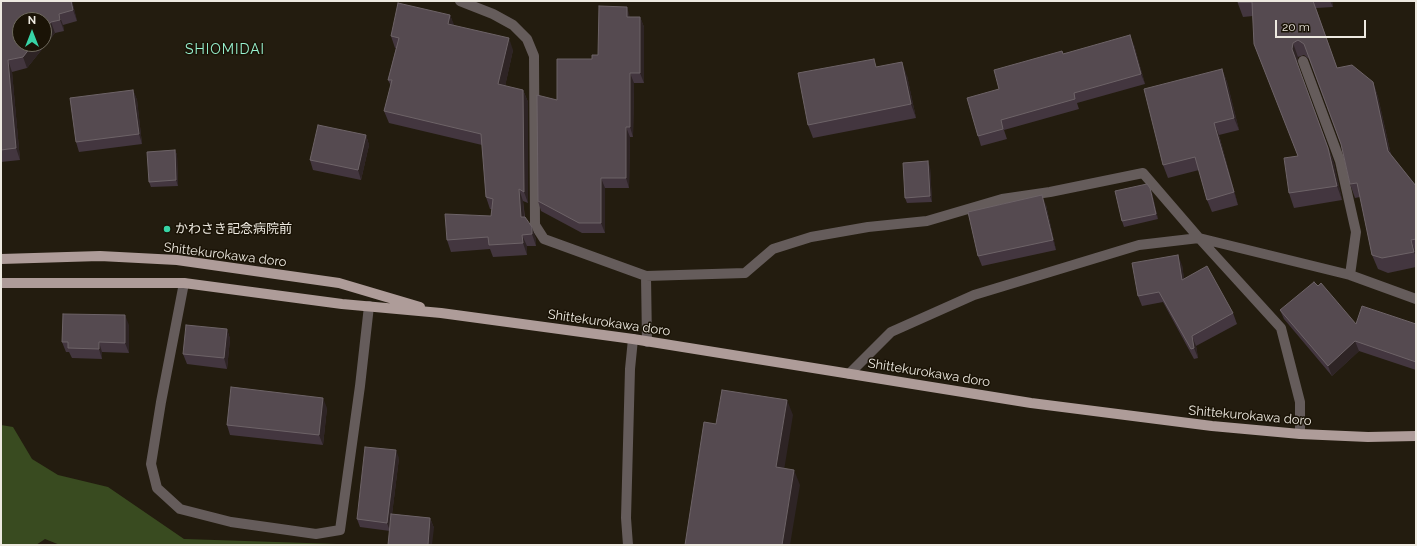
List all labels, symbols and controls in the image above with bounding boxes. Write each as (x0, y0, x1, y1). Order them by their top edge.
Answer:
north arrow (12, 12, 52, 52)
scale bar (1277, 12, 1368, 38)
text: N (28, 14, 36, 27)
text: 20 m (1282, 20, 1310, 34)
district label: SHIOMIDAI (185, 42, 265, 58)
place label: かわさき記念病院前 (175, 221, 292, 237)
marker: かわさき記念病院前 (162, 224, 172, 234)
street label: Shittekurokawa doro (163, 240, 287, 270)
street label: Shittekurokawa doro (547, 307, 671, 339)
street label: Shittekurokawa doro (867, 356, 991, 390)
street label: Shittekurokawa doro (1188, 403, 1312, 429)

